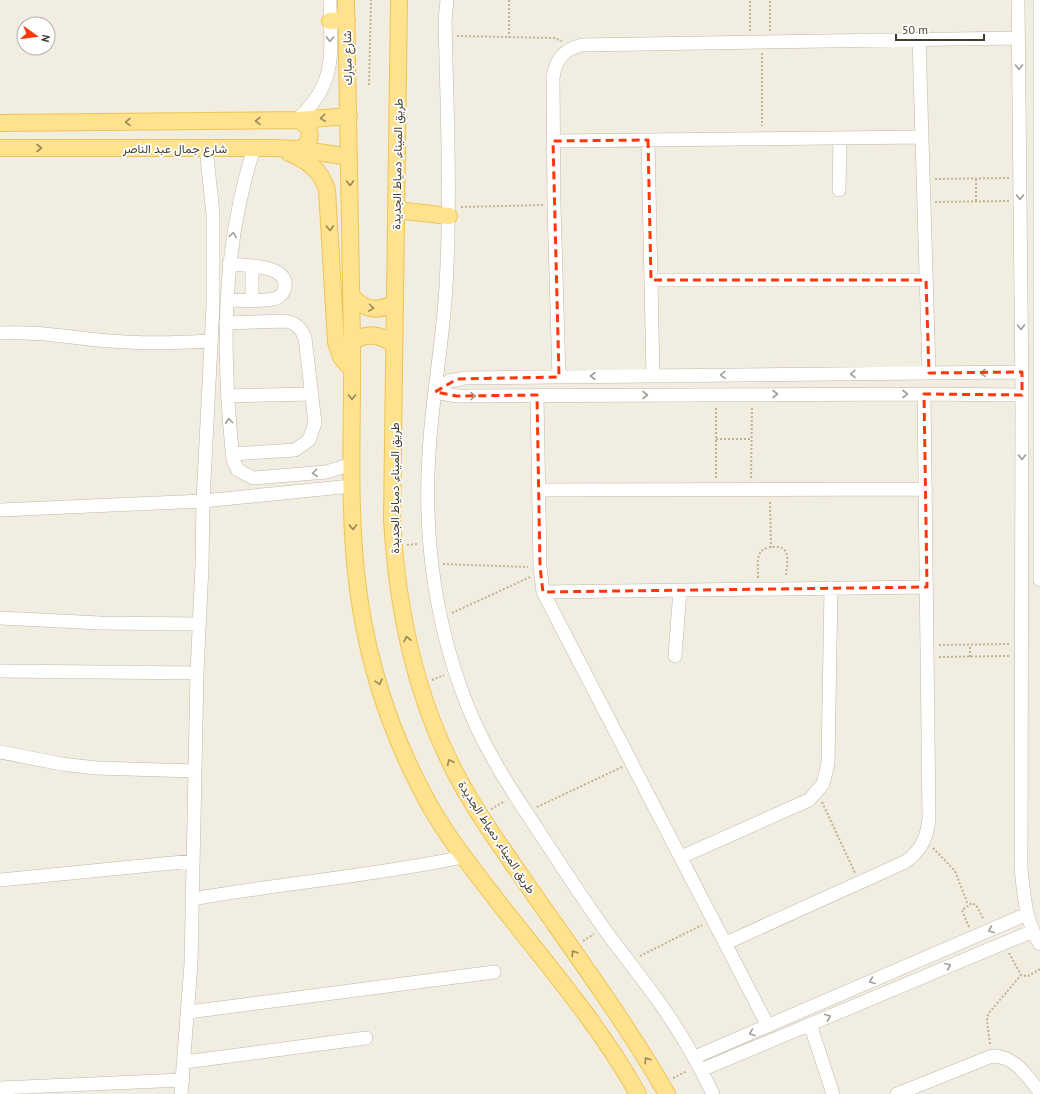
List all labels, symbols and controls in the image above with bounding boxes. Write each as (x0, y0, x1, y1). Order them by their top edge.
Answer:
north arrow (16, 16, 56, 56)
scale bar (896, 16, 984, 42)
text: 50 m (902, 22, 928, 37)
street label: شارع مبارك (339, 30, 357, 86)
text: N (38, 33, 53, 44)
one-way arrow (326, 36, 334, 42)
one-way arrow (1015, 64, 1023, 70)
street label: طريق الميناء, دمياط الجديدة (388, 98, 407, 230)
one-way arrow (320, 113, 326, 122)
one-way arrow (255, 117, 261, 125)
one-way arrow (125, 118, 131, 126)
street label: شارع جمال عبد الناصر (122, 141, 227, 158)
one-way arrow (36, 144, 42, 152)
one-way arrow (346, 180, 354, 186)
one-way arrow (1016, 194, 1024, 200)
one-way arrow (325, 225, 334, 231)
one-way arrow (228, 232, 237, 238)
one-way arrow (368, 303, 375, 312)
one-way arrow (1017, 324, 1025, 330)
one-way arrow (980, 369, 986, 377)
one-way arrow (850, 370, 856, 378)
one-way arrow (720, 371, 726, 379)
one-way arrow (590, 372, 596, 380)
one-way arrow (772, 390, 778, 398)
one-way arrow (902, 390, 908, 398)
one-way arrow (642, 391, 648, 399)
one-way arrow (470, 392, 476, 400)
one-way arrow (348, 394, 356, 400)
one-way arrow (224, 418, 233, 424)
street label: طريق الميناء, دمياط الجديدة (387, 422, 403, 554)
one-way arrow (1018, 454, 1026, 460)
one-way arrow (312, 468, 318, 477)
one-way arrow (349, 524, 357, 530)
one-way arrow (404, 636, 412, 643)
one-way arrow (374, 679, 382, 685)
one-way arrow (447, 758, 455, 766)
street label: طريق الميناء, دمياط الجديدة (454, 778, 539, 897)
one-way arrow (988, 925, 995, 933)
one-way arrow (571, 950, 579, 957)
one-way arrow (944, 963, 951, 971)
one-way arrow (868, 976, 876, 984)
one-way arrow (823, 1014, 831, 1022)
one-way arrow (749, 1028, 756, 1036)
one-way arrow (645, 1058, 652, 1065)

